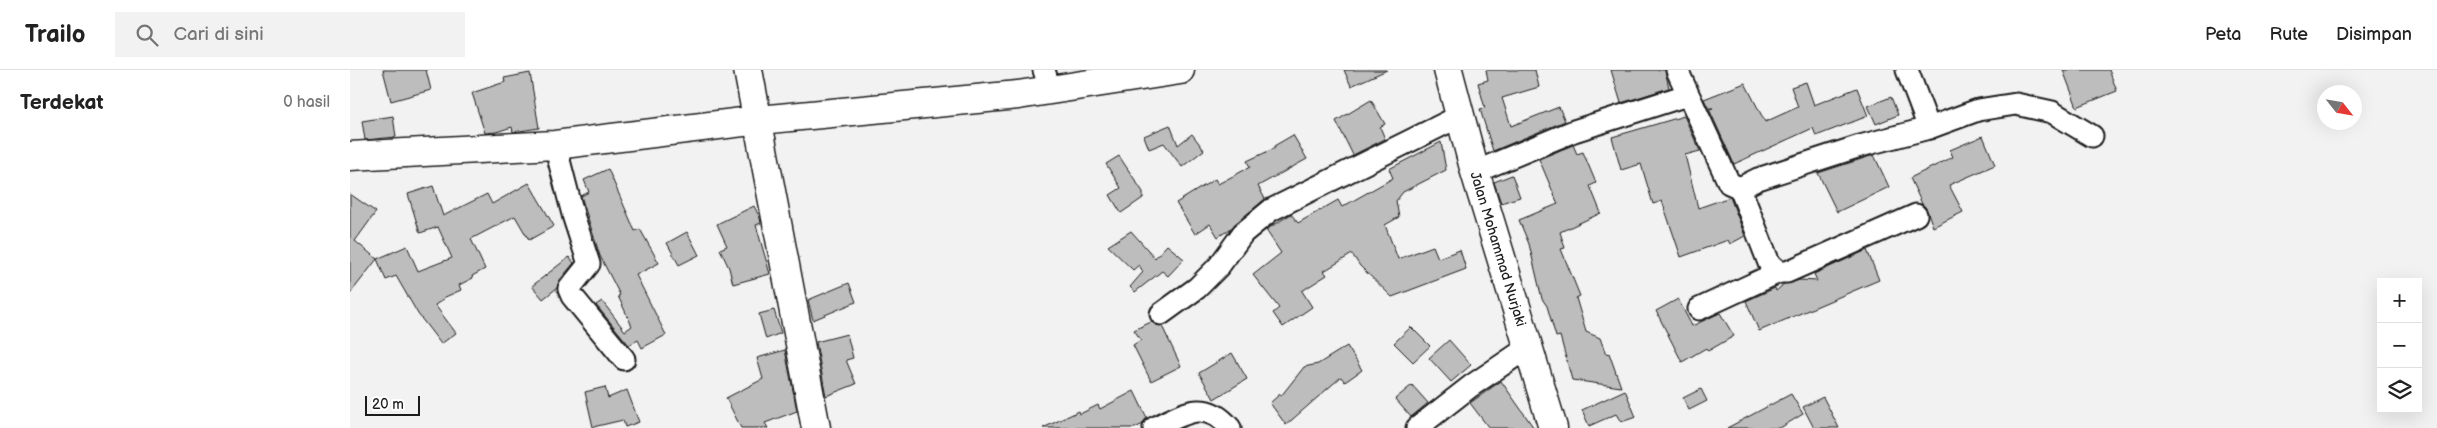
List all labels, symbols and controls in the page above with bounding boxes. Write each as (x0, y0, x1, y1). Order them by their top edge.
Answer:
search box (115, 12, 465, 57)
text: Trailo (25, 20, 85, 49)
icon: search (133, 21, 161, 49)
text: Cari di sini (173, 23, 264, 46)
text: Peta (2205, 24, 2241, 45)
text: Rute (2269, 24, 2308, 45)
text: Disimpan (2336, 24, 2412, 45)
north arrow (2317, 85, 2362, 130)
text: Terdekat (20, 90, 104, 115)
text: 0 hasil (283, 93, 330, 112)
street label: Jalan Mohammad Nurjaki (1467, 169, 1530, 329)
map controls (2377, 278, 2422, 413)
button: + (2377, 278, 2422, 323)
button: − (2377, 323, 2422, 368)
button: layers (2377, 368, 2422, 413)
scale bar (365, 393, 420, 416)
text: 20 m (372, 396, 404, 413)

